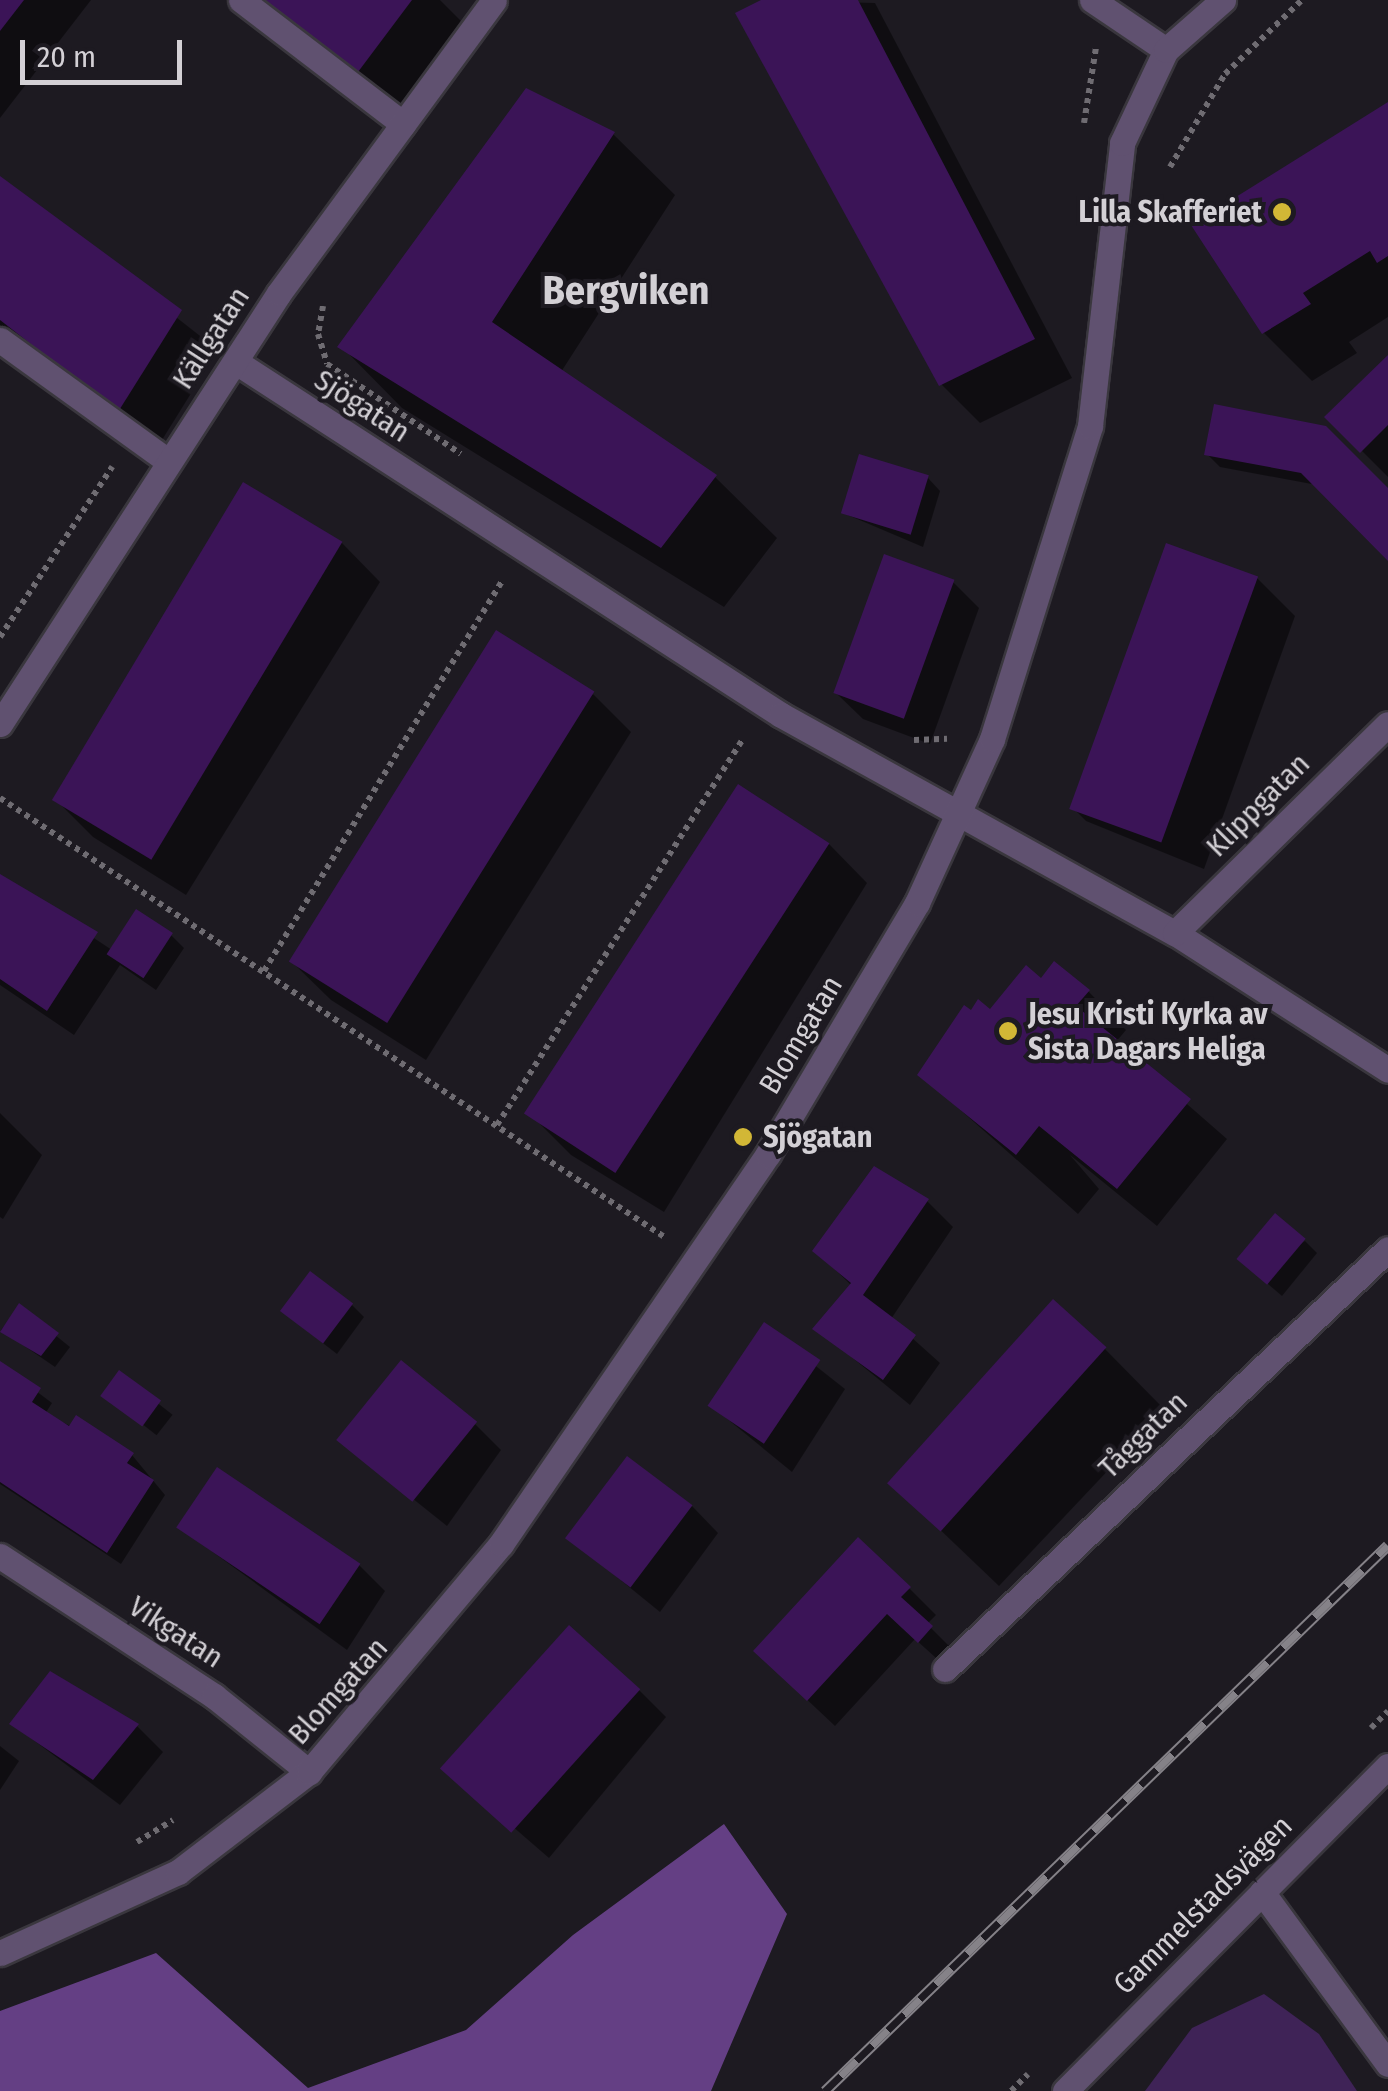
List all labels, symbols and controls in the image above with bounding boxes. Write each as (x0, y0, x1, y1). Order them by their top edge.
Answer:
scale bar (25, 20, 188, 82)
text: 20 m (37, 39, 96, 75)
place label: Lilla Skafferiet (1078, 194, 1262, 230)
marker: Lilla Skafferiet (1271, 201, 1293, 223)
district label: Bergviken (543, 267, 709, 315)
street label: Källgatan (165, 280, 257, 396)
street label: Sjögatan (308, 362, 416, 450)
street label: Klippgatan (1199, 746, 1317, 864)
street label: Blomgatan (752, 969, 850, 1101)
place label: Jesu Kristi Kyrka av Sista Dagars Heliga (1028, 996, 1267, 1066)
marker: Jesu Kristi Kyrka av Sista Dagars Heliga (997, 1020, 1019, 1042)
place label: Sjögatan (763, 1119, 872, 1155)
marker: Sjögatan (732, 1126, 754, 1148)
street label: Tåggatan (1091, 1384, 1195, 1486)
street label: Vikgatan (122, 1588, 230, 1676)
street label: Blomgatan (281, 1630, 395, 1752)
street label: Gammelstadsvägen (1106, 1808, 1300, 2002)

